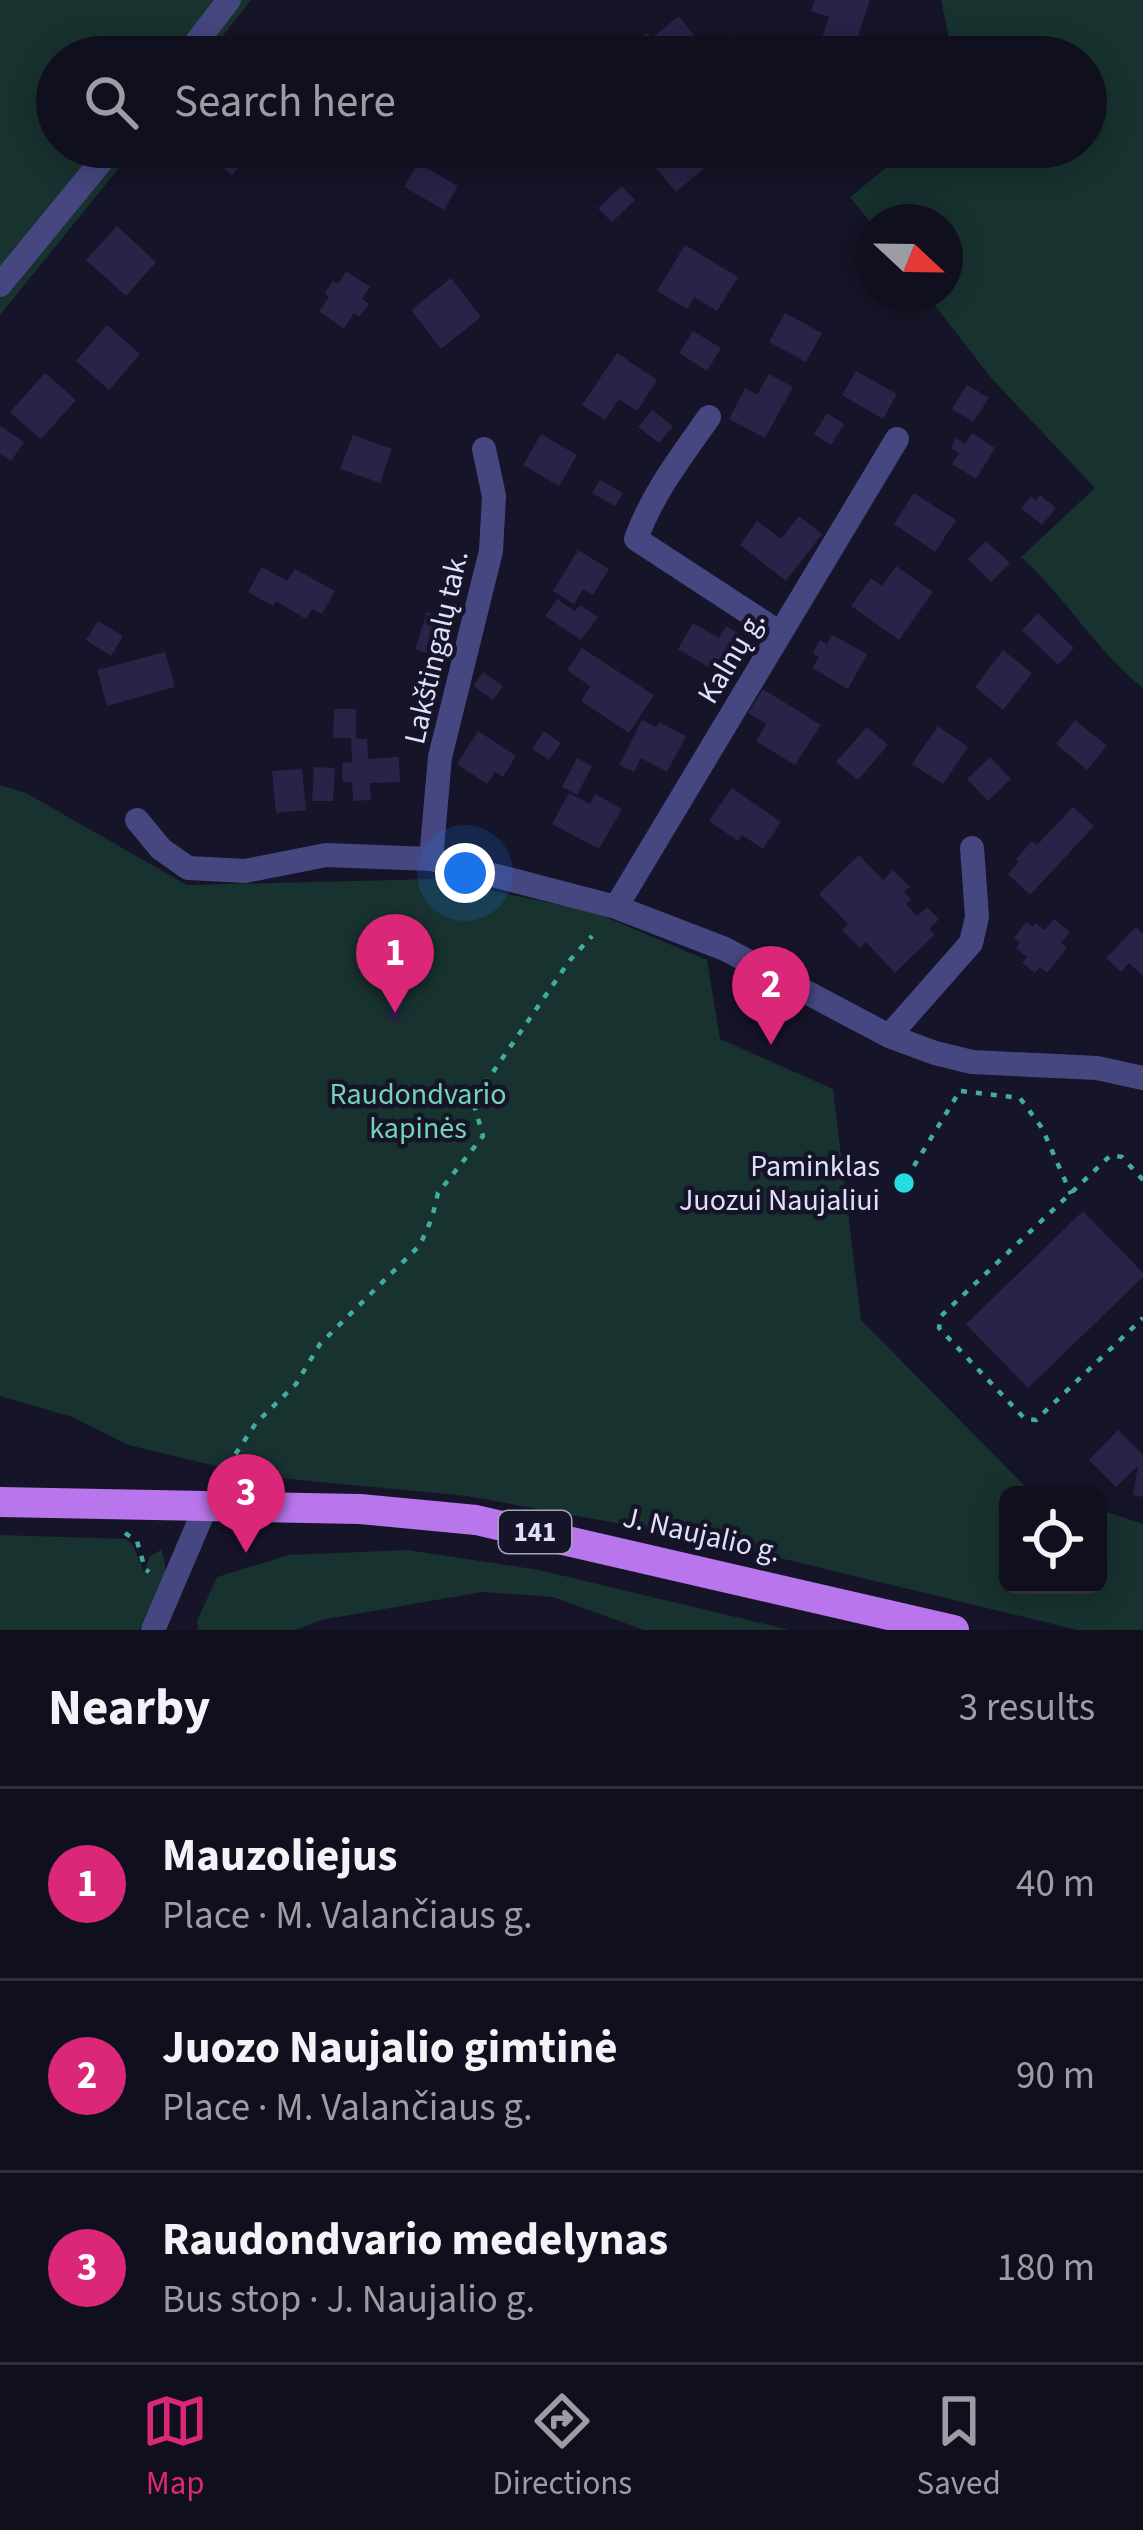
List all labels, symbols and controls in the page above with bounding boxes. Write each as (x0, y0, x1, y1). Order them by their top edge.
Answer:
search box (36, 36, 1107, 168)
icon: search (78, 69, 144, 135)
text: Search here (174, 70, 396, 134)
north arrow (855, 204, 963, 312)
street label: Lakštingalų tak. (393, 546, 480, 748)
street label: Kalnų g. (687, 603, 776, 712)
your location (435, 843, 495, 903)
pin: 1 (356, 914, 434, 1013)
pin: 2 (732, 946, 810, 1045)
park label: Raudondvario kapinės (330, 1073, 506, 1150)
place label: Paminklas Juozui Naujaliui (679, 1145, 880, 1222)
marker: Paminklas Juozui Naujaliui (891, 1170, 917, 1196)
pin: 3 (207, 1454, 285, 1553)
map controls (999, 1486, 1107, 1594)
button: locate (999, 1486, 1107, 1594)
street label: J. Naujalio g. (619, 1495, 785, 1573)
road number: 141 (499, 1511, 571, 1553)
text: Nearby (48, 1672, 210, 1744)
text: 3 results (959, 1680, 1095, 1736)
text: Mauzoliejus (162, 1824, 397, 1888)
text: 1 (77, 1856, 97, 1912)
text: 40 m (1016, 1856, 1095, 1912)
text: Place · M. Valančiaus g. (162, 1888, 533, 1944)
text: Juozo Naujalio gimtinė (162, 2016, 617, 2080)
text: 2 (77, 2048, 97, 2104)
text: 90 m (1016, 2048, 1095, 2104)
text: Place · M. Valančiaus g. (162, 2080, 533, 2136)
text: Raudondvario medelynas (162, 2208, 668, 2272)
text: 3 (77, 2240, 97, 2296)
text: 180 m (997, 2240, 1095, 2296)
text: Bus stop · J. Naujalio g. (162, 2272, 535, 2328)
tab: Map (142, 2388, 208, 2507)
tab: Directions (493, 2388, 632, 2507)
tab: Saved (917, 2388, 1001, 2507)

